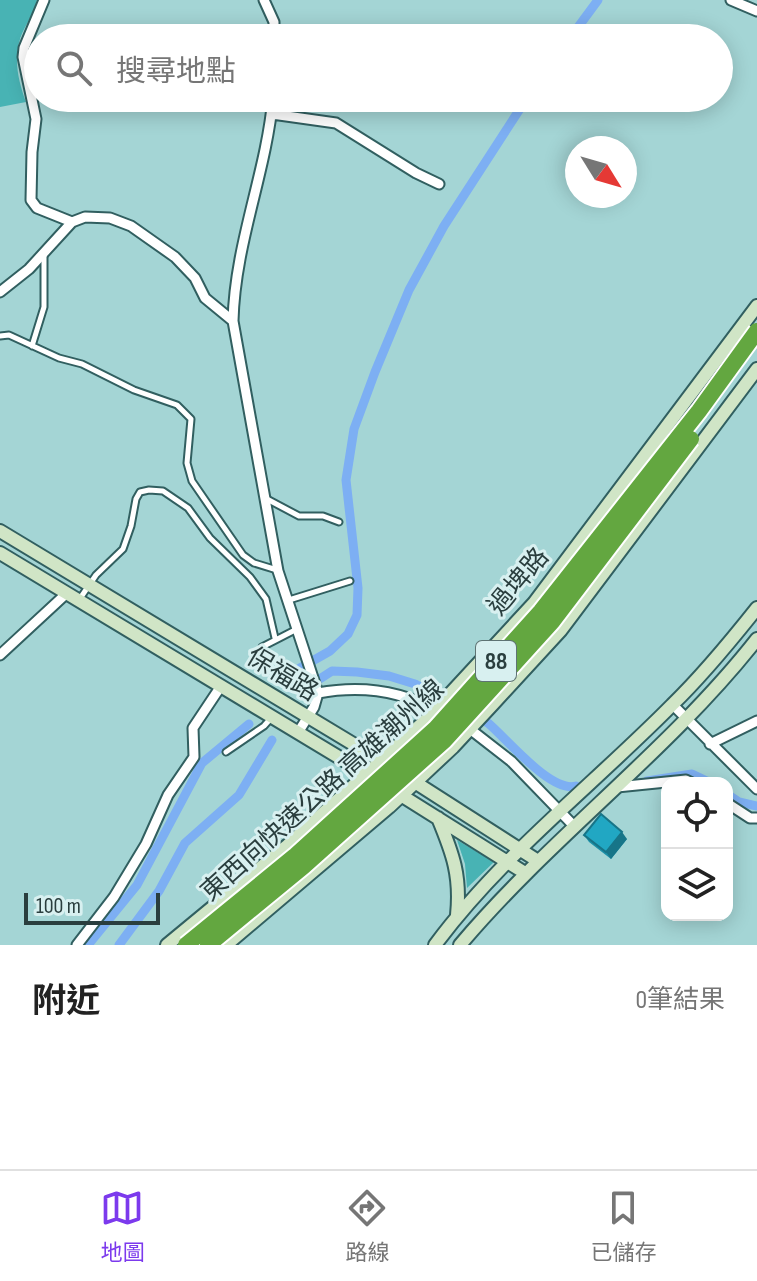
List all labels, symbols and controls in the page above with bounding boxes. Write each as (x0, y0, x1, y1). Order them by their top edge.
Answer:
search box (24, 24, 733, 112)
icon: search (52, 46, 96, 90)
text: 搜尋地點 (116, 54, 236, 90)
north arrow (565, 136, 637, 208)
street label: 過埤路 (482, 542, 556, 622)
road number: 88 (476, 641, 516, 681)
street label: 保福路 (241, 642, 323, 708)
street label: 東西向快速公路 高雄潮州線 (195, 674, 451, 908)
map controls (661, 777, 733, 921)
button: locate (661, 777, 733, 849)
button: layers (661, 849, 733, 921)
scale bar (24, 889, 160, 925)
text: 100 m (36, 893, 81, 920)
text: 附近 (32, 981, 100, 1022)
text: 0筆結果 (635, 985, 725, 1016)
tab: 地圖 (100, 1186, 145, 1267)
tab: 路線 (345, 1186, 390, 1267)
tab: 已儲存 (590, 1186, 657, 1267)

